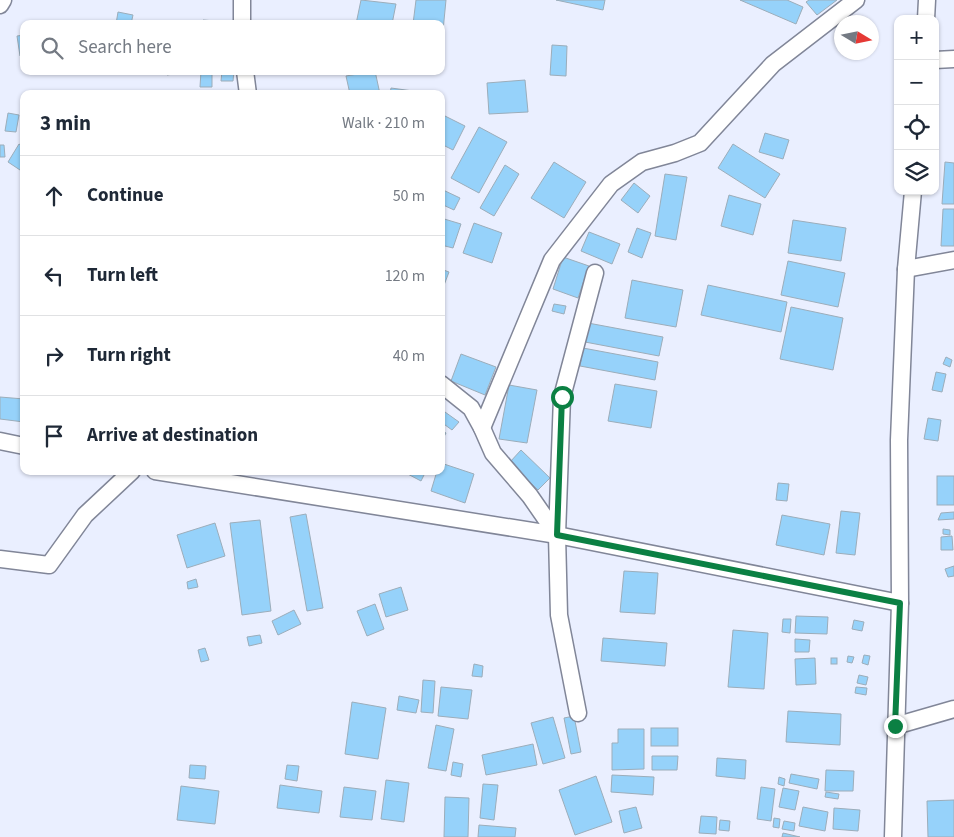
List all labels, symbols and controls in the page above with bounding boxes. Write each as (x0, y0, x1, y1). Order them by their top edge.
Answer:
north arrow (834, 15, 879, 60)
map controls (894, 15, 939, 195)
button: + (894, 15, 939, 60)
search box (20, 20, 445, 75)
icon: search (38, 34, 66, 62)
text: Search here (78, 34, 172, 61)
button: − (894, 60, 939, 105)
button: locate (894, 105, 939, 150)
text: 3 min (40, 108, 91, 138)
text: Walk · 210 m (342, 112, 425, 134)
button: layers (894, 150, 939, 195)
icon: ahead (40, 182, 68, 210)
text: Continue (87, 182, 164, 209)
text: 50 m (393, 185, 425, 207)
icon: left (40, 262, 68, 290)
text: Turn left (87, 262, 158, 289)
text: 120 m (385, 265, 425, 287)
icon: right (40, 342, 68, 370)
text: Turn right (87, 342, 171, 369)
text: 40 m (393, 345, 425, 367)
route start (551, 386, 574, 409)
icon: arrive (40, 422, 68, 450)
text: Arrive at destination (87, 422, 258, 449)
route end (884, 715, 907, 738)

